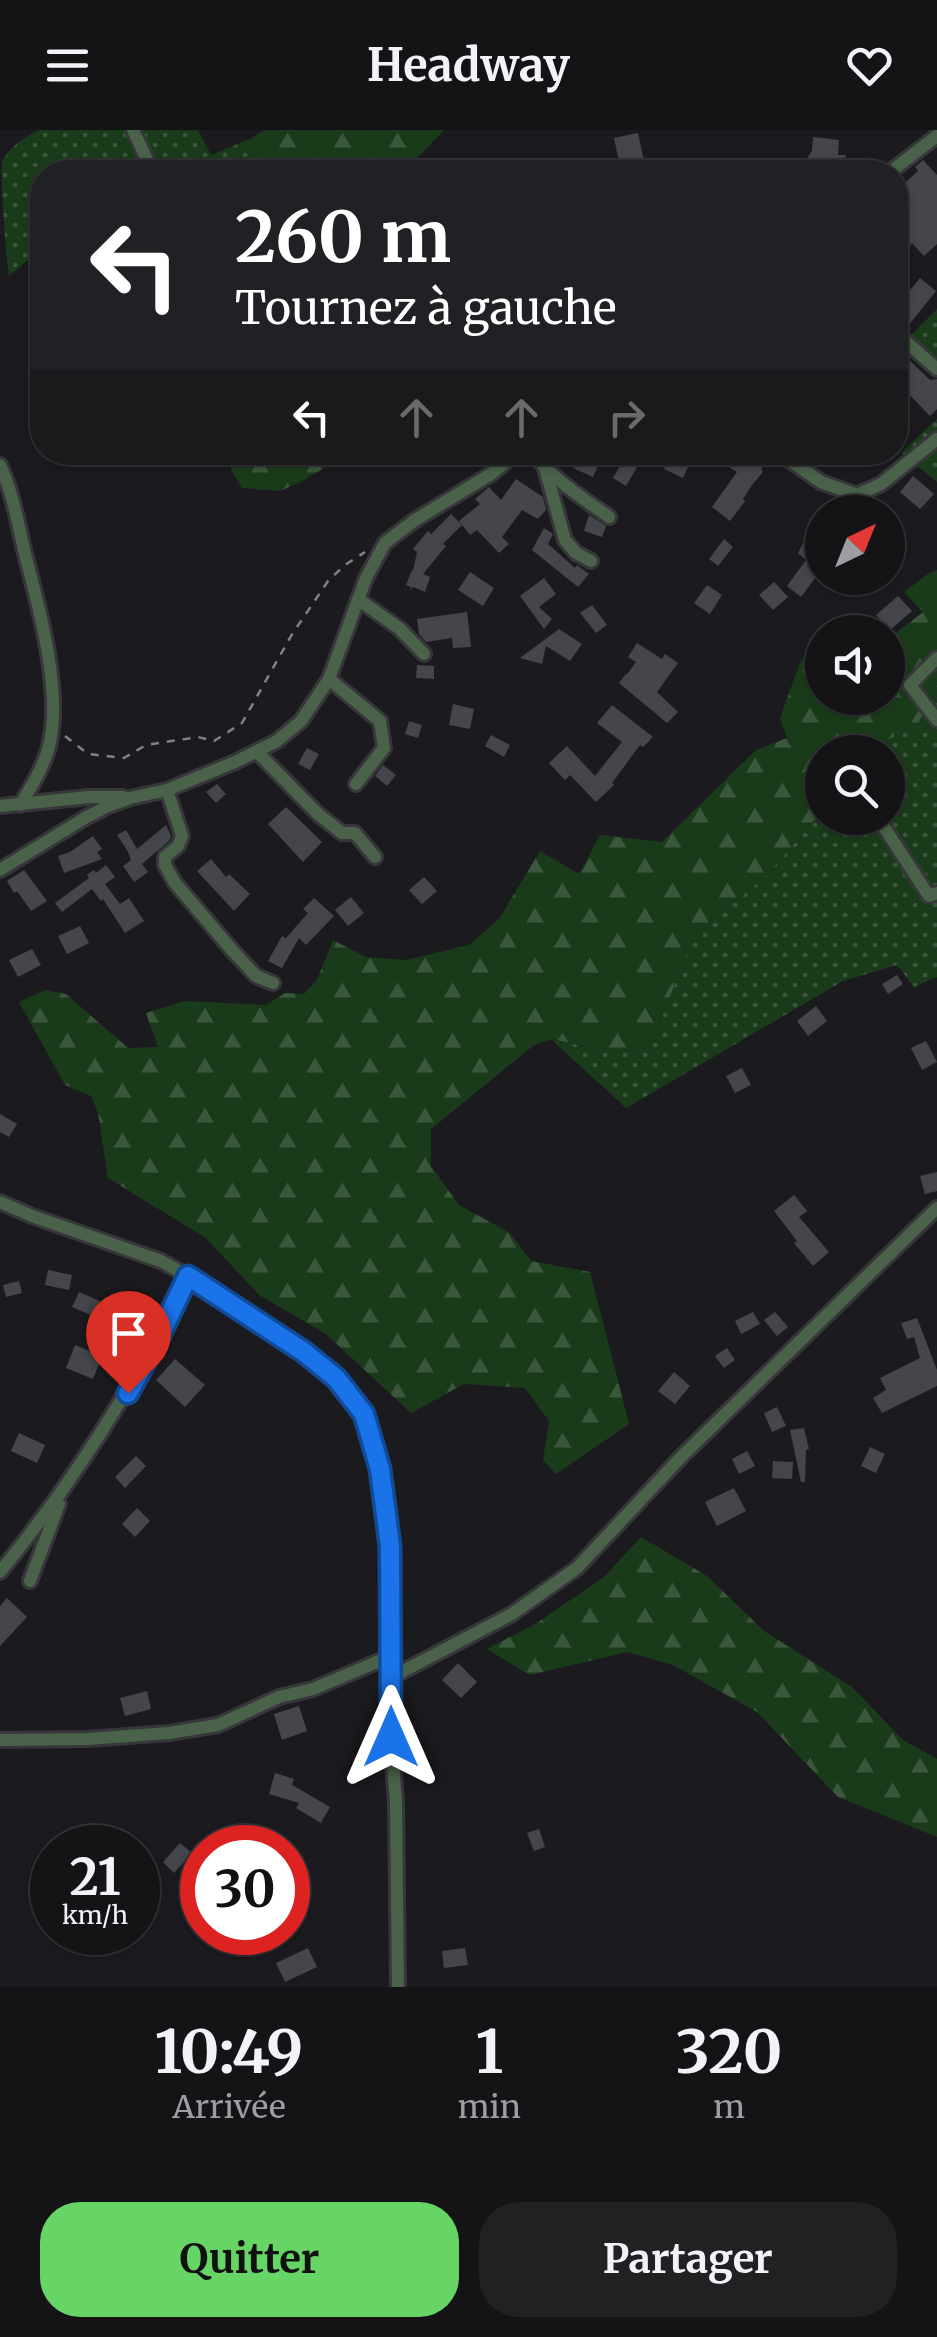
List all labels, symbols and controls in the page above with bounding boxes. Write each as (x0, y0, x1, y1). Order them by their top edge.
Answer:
text: Headway (367, 37, 570, 93)
icon: menu (40, 38, 95, 93)
icon: heart (842, 38, 897, 93)
text: 260 m (235, 193, 451, 281)
icon: left (70, 200, 200, 330)
text: Tournez à gauche (235, 280, 617, 336)
icon: left (284, 390, 339, 445)
icon: ahead (389, 390, 444, 445)
icon: ahead (494, 390, 549, 445)
icon: right (599, 390, 654, 445)
north arrow (805, 495, 905, 595)
map controls (805, 495, 905, 835)
button: sound (805, 615, 905, 715)
button: search (805, 735, 905, 835)
pin (86, 1291, 171, 1394)
icon: arrive (101, 1306, 156, 1361)
position arrow (339, 1685, 443, 1789)
speed limit sign: 30 (180, 1825, 310, 1955)
text: 21 (69, 1846, 121, 1909)
text: km/h (62, 1899, 128, 1931)
text: 10:49 (154, 2014, 303, 2089)
text: 1 (475, 2014, 503, 2089)
text: 320 (676, 2014, 783, 2089)
text: Arrivée (172, 2087, 286, 2127)
text: min (458, 2087, 521, 2127)
text: m (713, 2087, 745, 2127)
button: Quitter (40, 2202, 459, 2317)
button: Partager (479, 2202, 897, 2317)

